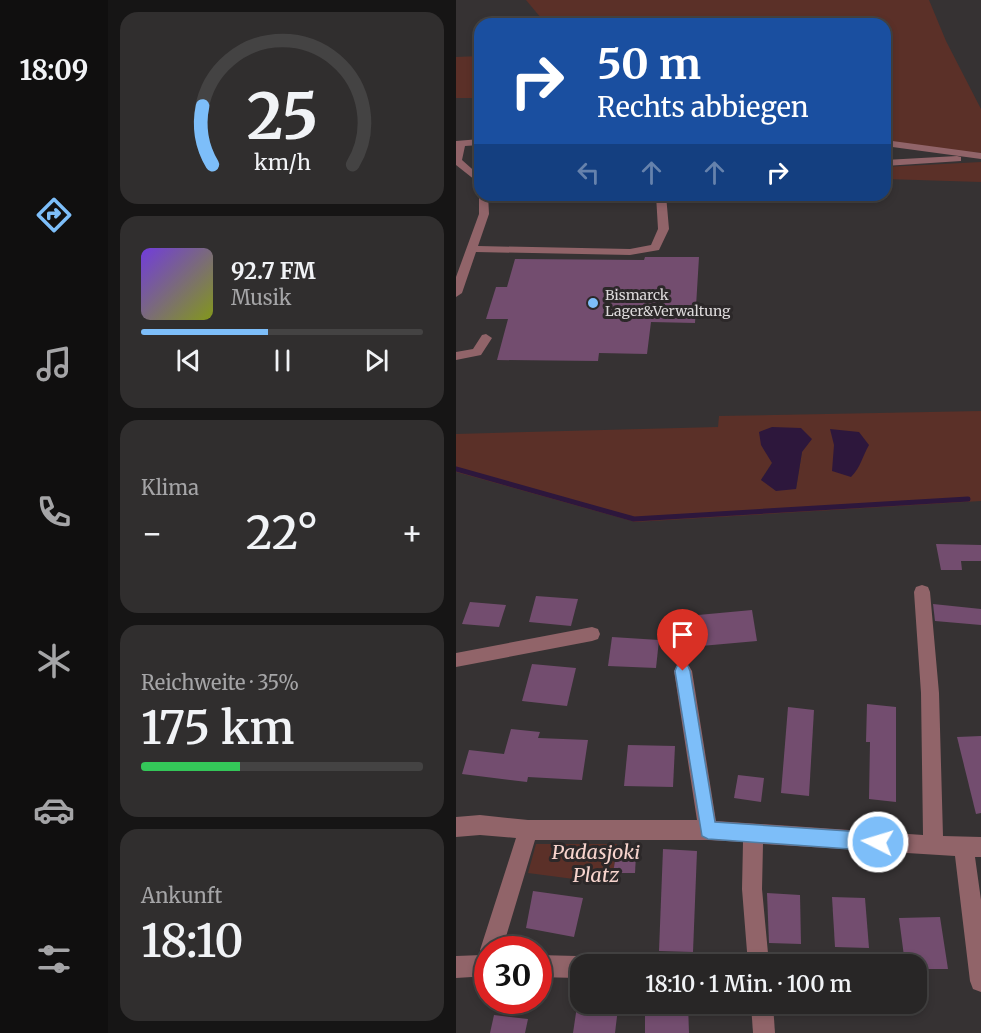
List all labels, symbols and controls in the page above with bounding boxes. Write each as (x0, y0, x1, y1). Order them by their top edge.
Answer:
text: 50 m (597, 38, 701, 90)
icon: right (498, 42, 576, 120)
text: 18:09 (20, 53, 88, 87)
text: 25 (246, 78, 318, 156)
text: Rechts abbiegen (597, 90, 809, 124)
text: km/h (254, 149, 310, 176)
icon: left (572, 156, 605, 189)
icon: ahead (635, 156, 668, 189)
icon: ahead (698, 156, 731, 189)
icon: right (761, 156, 794, 189)
icon: directions (33, 194, 75, 236)
text: 92.7 FM (231, 257, 316, 285)
text: Musik (231, 285, 291, 310)
place label: Bismarck Lager&Verwaltung (605, 286, 731, 320)
marker: Bismarck Lager&Verwaltung (586, 296, 600, 310)
icon: music (33, 343, 75, 385)
icon: previous (172, 344, 205, 377)
icon: pause (266, 344, 299, 377)
icon: next (360, 344, 393, 377)
text: Klima (141, 475, 199, 500)
icon: phone (33, 491, 75, 533)
text: 22° (246, 505, 318, 561)
text: − (141, 513, 163, 554)
text: + (401, 513, 423, 554)
pin (657, 609, 708, 671)
icon: arrive (666, 618, 699, 651)
icon: climate (33, 640, 75, 682)
text: Reichweite · 35% (141, 670, 299, 695)
text: 175 km (141, 700, 294, 756)
icon: car (33, 789, 75, 831)
position arrow (846, 810, 910, 874)
park label: Padasjoki Platz (552, 839, 640, 887)
text: Ankunft (141, 883, 222, 908)
text: 18:10 (141, 913, 244, 969)
speed limit sign: 30 (474, 936, 552, 1014)
icon: filters (33, 938, 75, 980)
text: 18:10 · 1 Min. · 100 m (645, 970, 852, 998)

